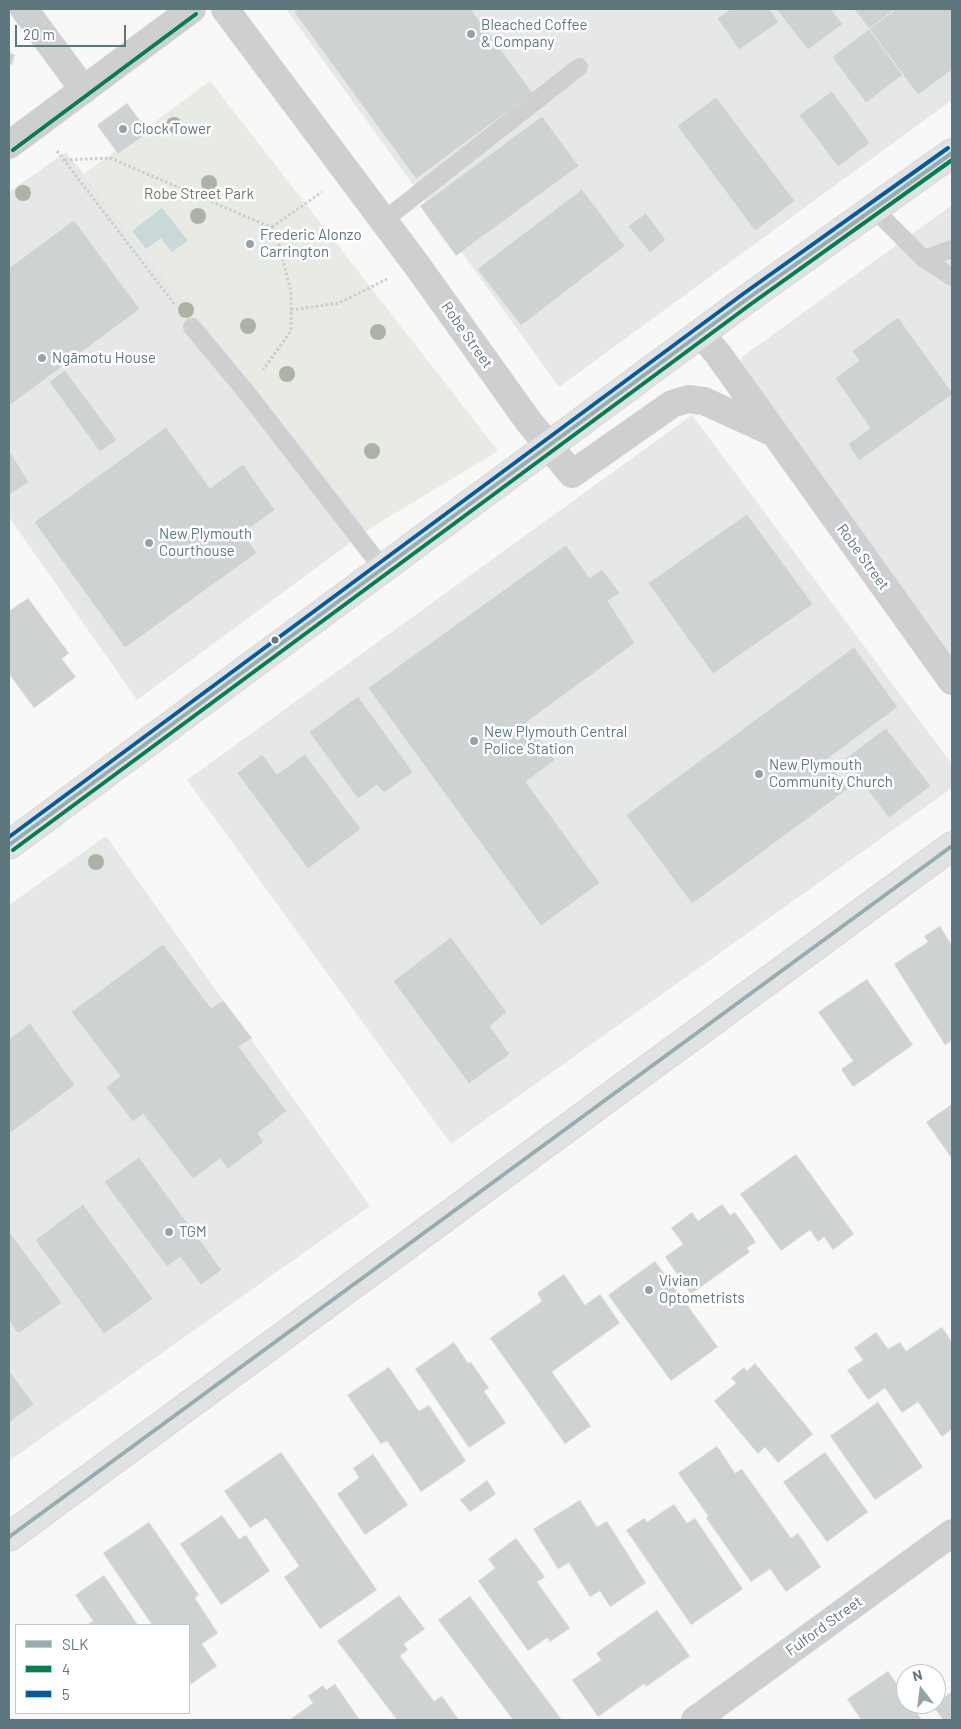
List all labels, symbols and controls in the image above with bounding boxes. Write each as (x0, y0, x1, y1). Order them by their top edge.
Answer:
scale bar (18, 15, 129, 47)
place label: Bleached Coffee & Company (481, 16, 588, 51)
text: 20 m (23, 25, 55, 43)
marker: Bleached Coffee & Company (465, 28, 477, 40)
place label: Clock Tower (133, 120, 211, 138)
marker: Clock Tower (117, 123, 129, 135)
park label: Robe Street Park (144, 185, 254, 203)
place label: Frederic Alonzo Carrington (260, 226, 362, 261)
marker: Frederic Alonzo Carrington (244, 238, 256, 250)
street label: Robe Street (437, 298, 497, 372)
place label: Ngāmotu House (52, 349, 156, 367)
marker: Ngāmotu House (36, 352, 48, 364)
street label: Robe Street (833, 520, 893, 594)
place label: New Plymouth Courthouse (159, 525, 252, 560)
marker: New Plymouth Courthouse (143, 537, 155, 549)
unlabelled marker (270, 635, 280, 645)
place label: New Plymouth Central Police Station (484, 723, 627, 758)
marker: New Plymouth Central Police Station (468, 735, 480, 747)
place label: New Plymouth Community Church (769, 756, 893, 791)
marker: New Plymouth Community Church (753, 768, 765, 780)
place label: TGM (179, 1223, 207, 1241)
marker: TGM (163, 1226, 175, 1238)
place label: Vivian Optometrists (659, 1272, 745, 1307)
marker: Vivian Optometrists (643, 1284, 655, 1296)
street label: Fulford Street (782, 1592, 866, 1660)
legend (15, 1624, 190, 1714)
text: SLK (62, 1635, 88, 1653)
text: 4 (62, 1660, 70, 1678)
north arrow (896, 1664, 946, 1714)
text: N (911, 1666, 924, 1684)
text: 5 (62, 1685, 70, 1703)

